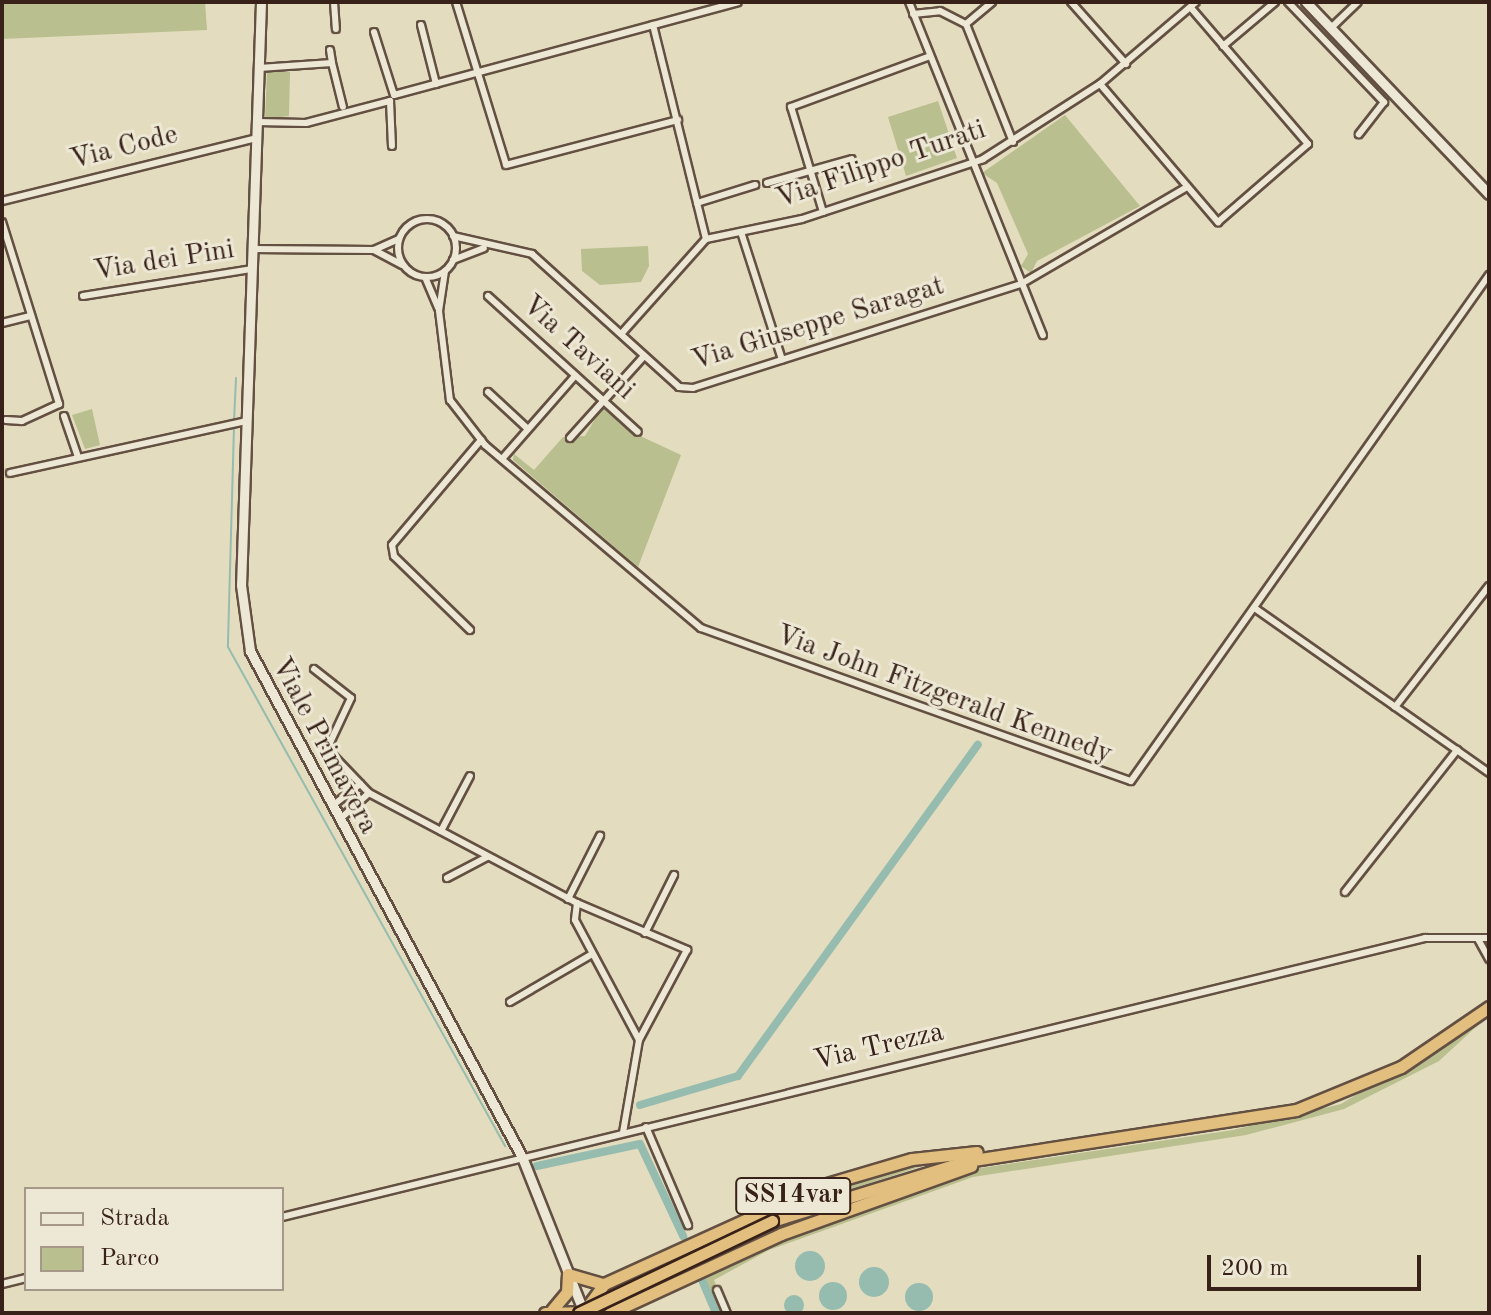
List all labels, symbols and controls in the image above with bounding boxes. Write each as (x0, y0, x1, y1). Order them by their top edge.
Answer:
street label: Via Filippo Turati (772, 113, 990, 217)
street label: Via Code (67, 118, 181, 178)
street label: Via dei Pini (91, 233, 237, 289)
street label: Via Giuseppe Saragat (688, 270, 948, 378)
street label: Via Taviani (515, 289, 641, 407)
street label: Via John Fitzgerald Kennedy (771, 618, 1117, 772)
street label: Viale Primavera (263, 652, 385, 840)
street label: Via Trezza (811, 1016, 947, 1078)
road number: SS14var (735, 1174, 851, 1218)
legend (24, 1187, 284, 1291)
text: Strada (100, 1207, 169, 1231)
scale bar (1211, 1239, 1425, 1289)
text: Parco (100, 1247, 159, 1271)
text: 200 m (1221, 1257, 1289, 1281)

